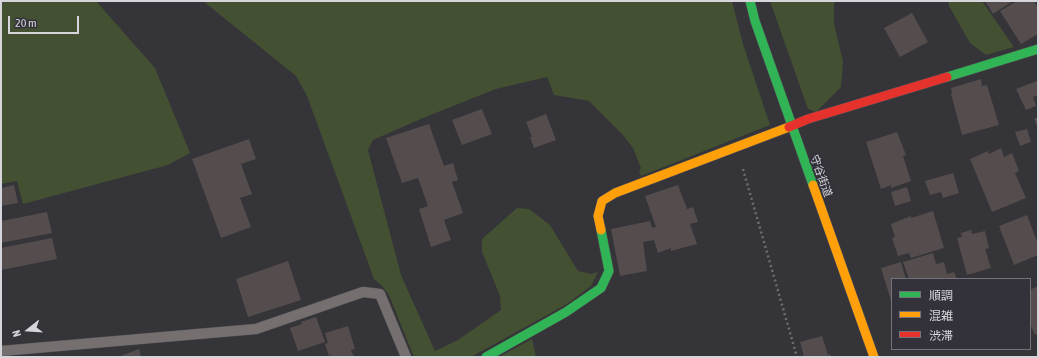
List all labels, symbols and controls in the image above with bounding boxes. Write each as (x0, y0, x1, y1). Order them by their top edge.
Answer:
scale bar (10, 8, 81, 34)
text: 20 m (15, 16, 37, 30)
street label: 守谷街道 (807, 153, 835, 199)
legend (891, 278, 1031, 350)
text: 順調 (929, 289, 953, 303)
text: 混雑 (929, 309, 953, 323)
north arrow (8, 310, 48, 350)
text: N (10, 329, 23, 338)
text: 渋滞 (929, 329, 953, 343)

